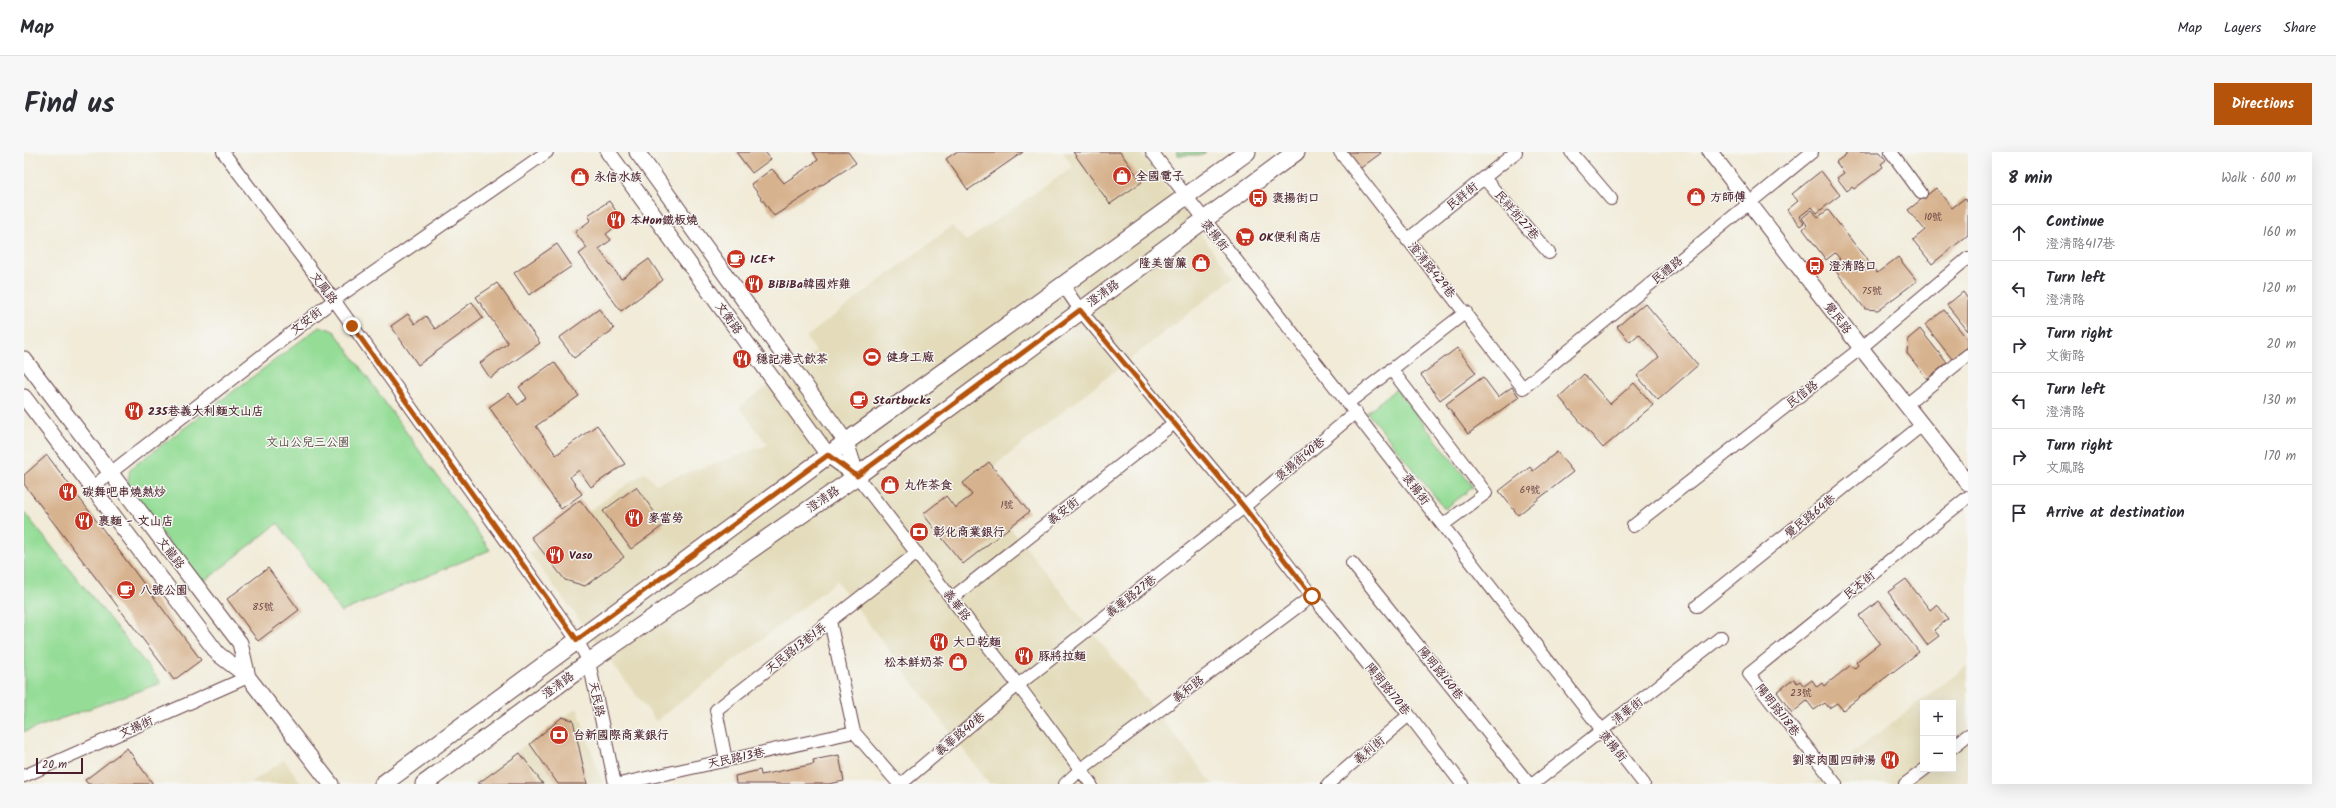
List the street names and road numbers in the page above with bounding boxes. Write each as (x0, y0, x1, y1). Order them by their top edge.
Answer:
street label: 民祥街 (1442, 178, 1482, 215)
street label: 民祥街27巷 (1490, 186, 1544, 244)
street label: 褒揚街 (1196, 215, 1233, 255)
street label: 澄清路429巷 (1403, 238, 1460, 303)
street label: 民禮路 (1647, 252, 1687, 289)
street label: 文鳳路 (305, 268, 342, 308)
street label: 澄清路 (1083, 275, 1123, 312)
street label: 文衡路 (710, 298, 747, 338)
street label: 覺民路 (1819, 298, 1856, 338)
street label: 文安街 (286, 303, 326, 340)
street label: 民信路 (1782, 376, 1822, 413)
street label: 褒揚街40巷 (1271, 433, 1330, 486)
street label: 褒揚街 (1397, 469, 1434, 509)
street label: 澄清路 (803, 481, 844, 517)
street label: 覺民路64巷 (1781, 490, 1840, 543)
street label: 義安街 (1043, 493, 1083, 530)
street label: 文龍路 (152, 533, 189, 573)
street label: 民本街 (1839, 567, 1879, 604)
street label: 義華路27巷 (1102, 570, 1161, 623)
street label: 義華路 (938, 585, 975, 625)
street label: 天民路13巷1弄 (761, 618, 831, 679)
street label: 陽明路160巷 (1413, 642, 1468, 704)
street label: 陽明路170巷 (1360, 659, 1415, 720)
street label: 澄清路 (538, 667, 578, 704)
street label: 義和路 (1168, 671, 1208, 708)
street label: 天民路 (583, 680, 610, 719)
street label: 陽明路118巷 (1751, 680, 1804, 741)
street label: 清華街 (1607, 693, 1647, 730)
street label: 義華路40巷 (931, 708, 990, 761)
street label: 文揚街 (116, 711, 157, 743)
street label: 褒揚街 (1594, 726, 1631, 766)
street label: 義利街 (1349, 732, 1389, 769)
street label: 天民路13巷 (705, 743, 767, 774)

